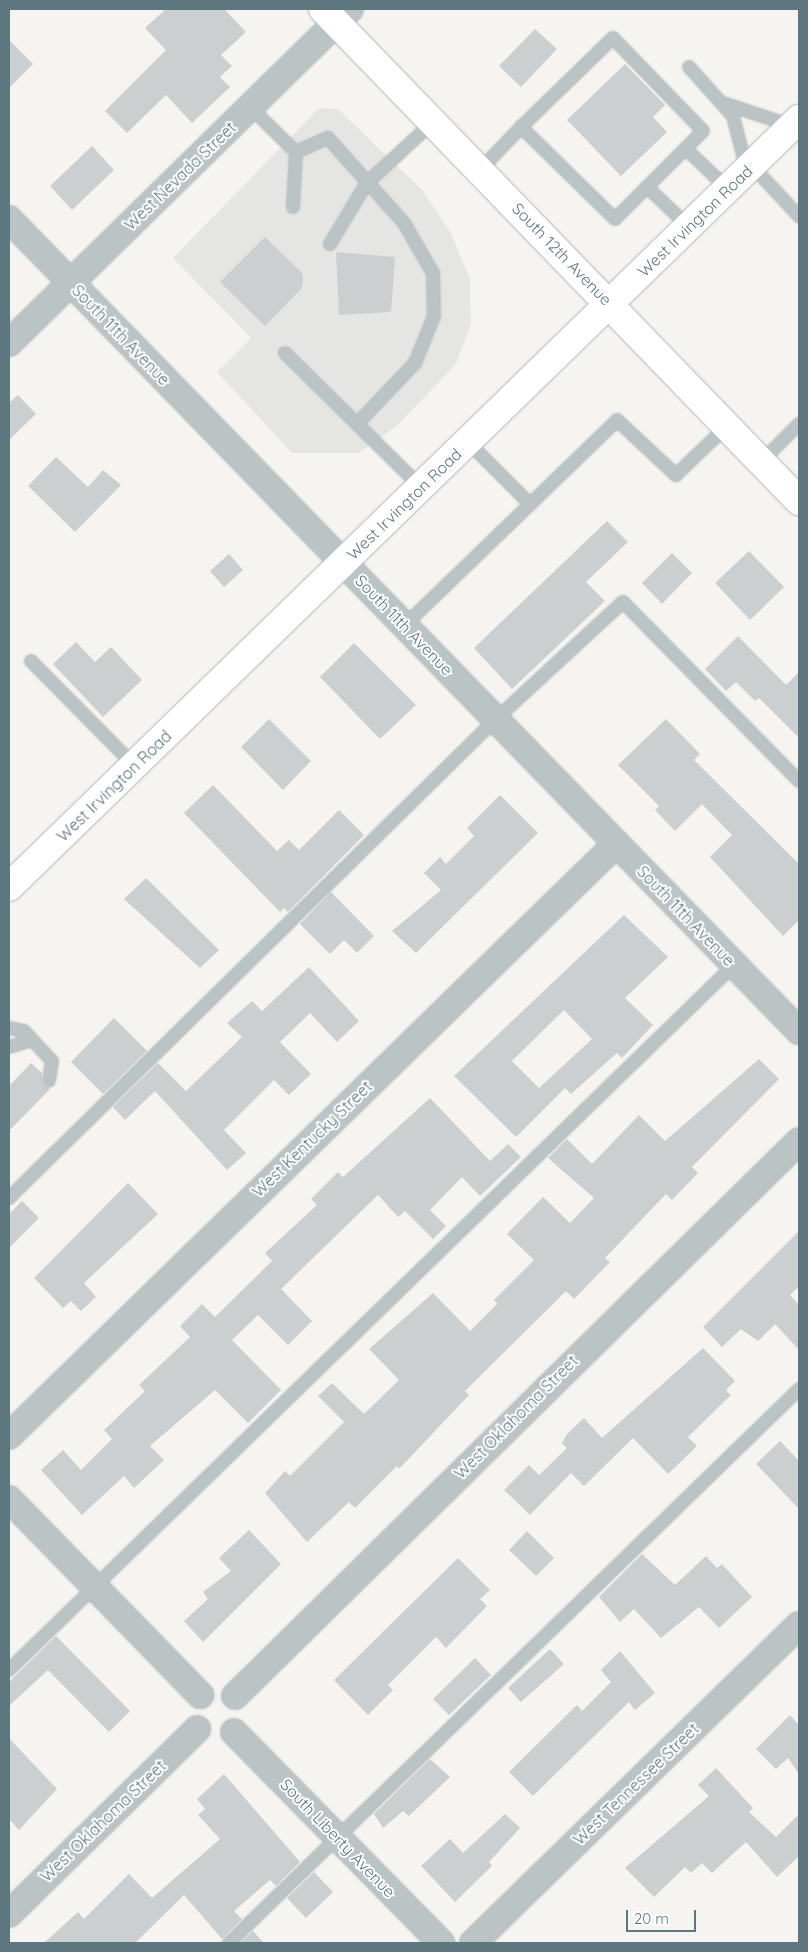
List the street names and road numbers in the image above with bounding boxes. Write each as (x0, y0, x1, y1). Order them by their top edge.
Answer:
street label: West Nevada Street (120, 118, 240, 234)
street label: West Irvington Road (634, 161, 756, 281)
street label: South 12th Avenue (508, 199, 616, 309)
street label: South 11th Avenue (68, 281, 174, 389)
street label: West Irvington Road (343, 444, 465, 564)
street label: South 11th Avenue (351, 571, 457, 679)
street label: West Irvington Road (53, 726, 175, 846)
street label: South 11th Avenue (633, 862, 739, 970)
street label: West Kentucky Street (248, 1077, 376, 1201)
street label: West Oklahoma Street (450, 1351, 582, 1483)
street label: West Tennessee Street (569, 1719, 703, 1849)
street label: West Oklahoma Street (36, 1756, 170, 1886)
street label: South Liberty Avenue (277, 1775, 399, 1901)

